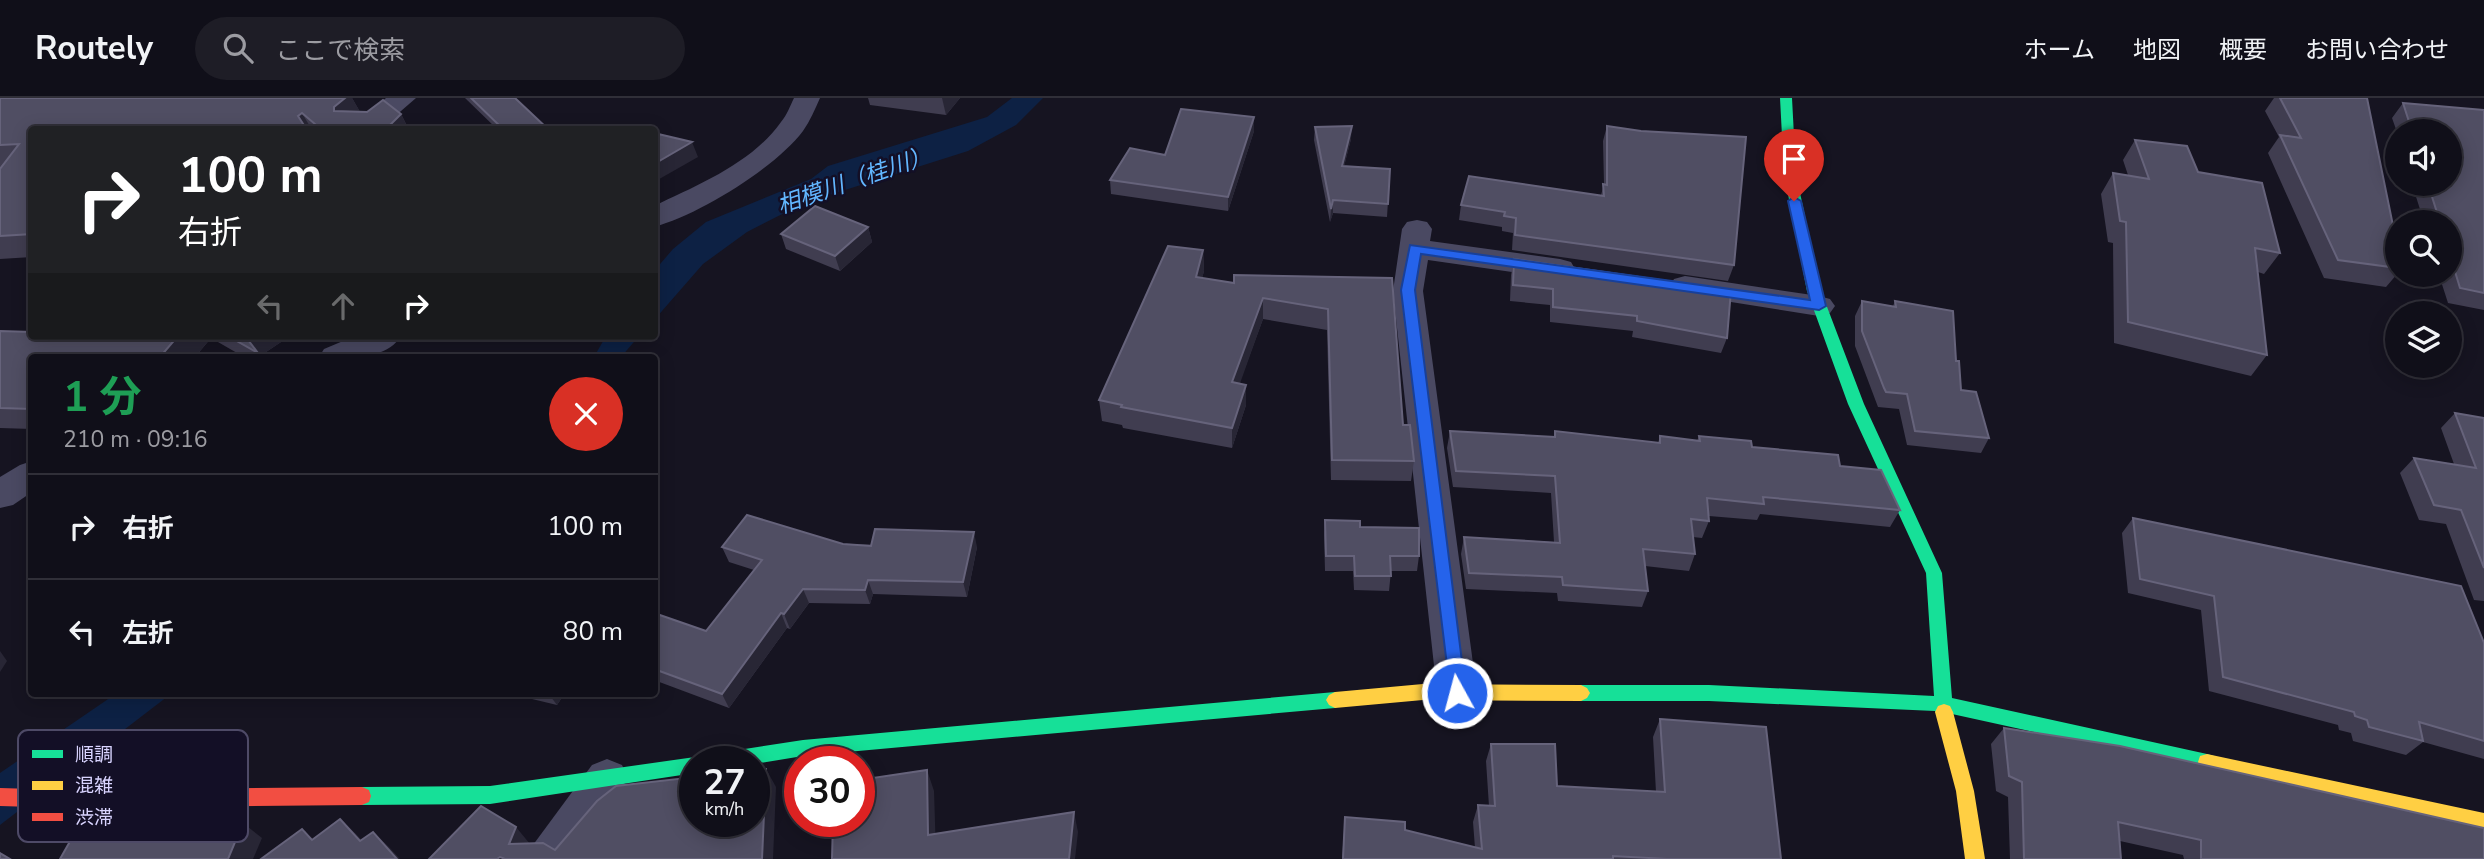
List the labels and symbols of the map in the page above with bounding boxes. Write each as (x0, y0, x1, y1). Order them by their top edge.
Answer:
pin (1764, 129, 1824, 201)
water label: 相模川（桂川） (773, 140, 935, 221)
position arrow (1420, 656, 1494, 730)
legend (18, 730, 248, 842)
text: 順調 (75, 742, 113, 768)
speed limit sign: 30 (784, 746, 875, 837)
text: 混雑 (75, 773, 113, 799)
text: 渋滞 (75, 805, 113, 831)

